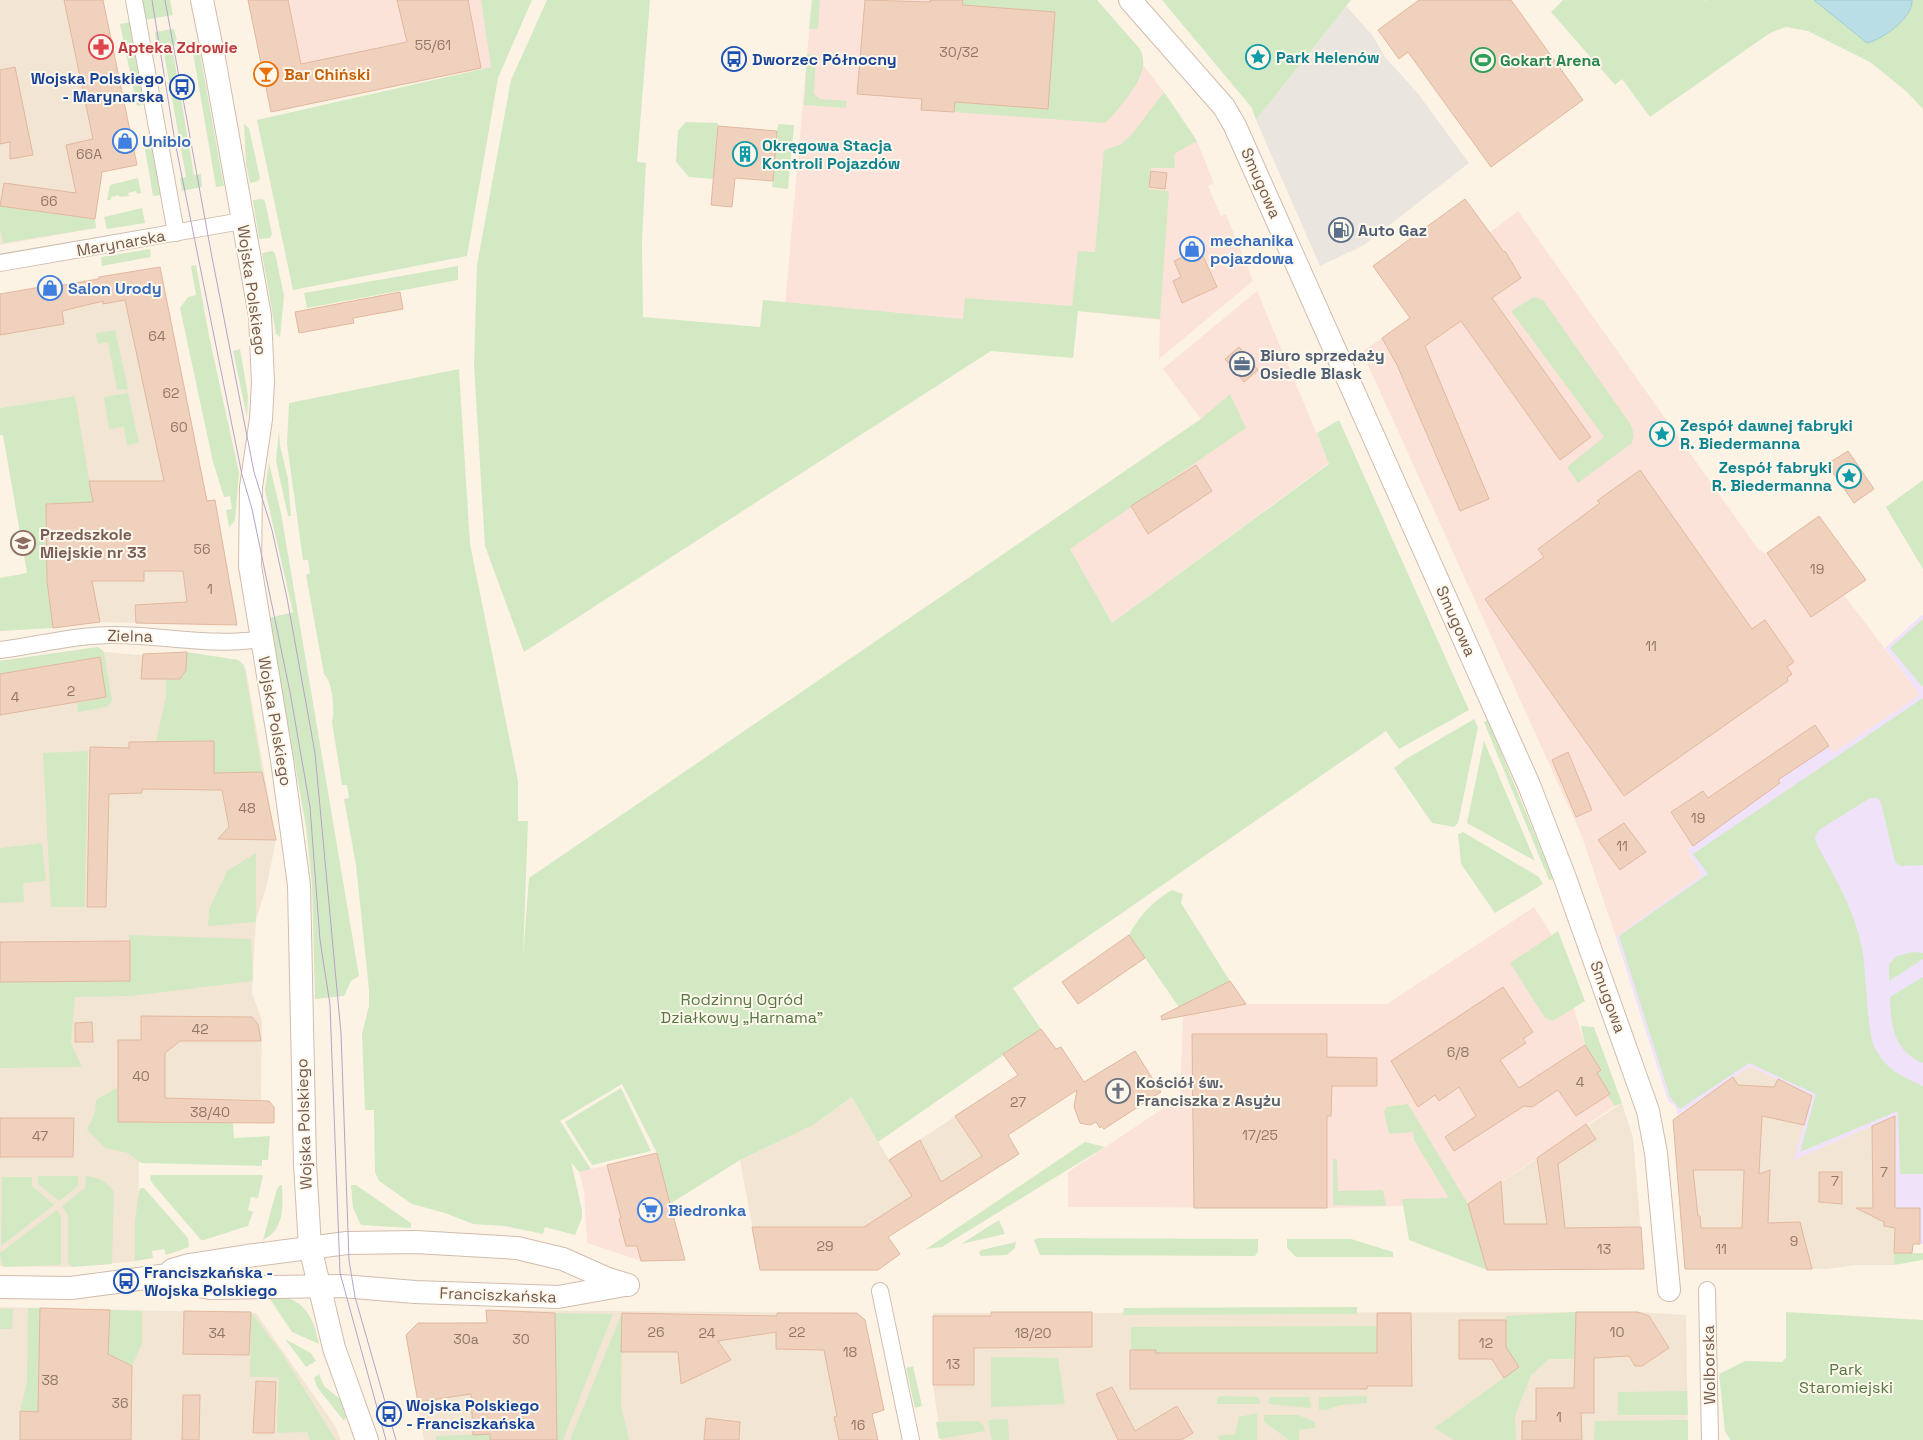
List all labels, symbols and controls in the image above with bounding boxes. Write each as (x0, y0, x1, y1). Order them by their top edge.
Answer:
pharmacy icon: Apteka Zdrowie (88, 34, 114, 60)
house number: 55/61 (415, 36, 451, 54)
place label: Apteka Zdrowie (118, 37, 238, 58)
house number: 30/32 (939, 43, 979, 61)
place icon: Park Helenów (1245, 44, 1271, 70)
bus stop icon: Dworzec Północny (721, 46, 747, 72)
place label: Park Helenów (1276, 47, 1380, 68)
sports icon: Gokart Arena (1470, 47, 1496, 73)
place label: Dworzec Północny (752, 49, 897, 70)
place label: Gokart Arena (1500, 50, 1601, 71)
bar icon: Bar Chiński (253, 61, 279, 87)
place label: Bar Chiński (284, 64, 370, 85)
place label: Wojska Polskiego - Marynarska (31, 68, 164, 107)
bus stop icon: Wojska Polskiego - Marynarska (169, 74, 195, 100)
shop icon: Uniblo (112, 128, 138, 154)
place label: Uniblo (142, 131, 191, 152)
place label: Okręgowa Stacja Kontroli Pojazdów (762, 135, 900, 174)
building icon: Okręgowa Stacja Kontroli Pojazdów (732, 141, 758, 167)
street label: Smugowa (1236, 144, 1286, 222)
house number: 66A (76, 145, 102, 163)
house number: 66 (40, 192, 58, 210)
fuel station icon: Auto Gaz (1328, 217, 1354, 243)
place label: Auto Gaz (1358, 220, 1427, 241)
street label: Wojska Polskiego (232, 223, 272, 357)
street label: Marynarska (75, 225, 167, 261)
place label: mechanika pojazdowa (1210, 230, 1294, 269)
shop icon: mechanika pojazdowa (1179, 236, 1205, 262)
shop icon: Salon Urody (37, 275, 63, 301)
place label: Salon Urody (68, 278, 162, 299)
house number: 64 (148, 327, 166, 345)
place label: Biuro sprzedaży Osiedle Blask (1260, 345, 1385, 384)
office icon: Biuro sprzedaży Osiedle Blask (1229, 351, 1255, 377)
house number: 62 (163, 384, 179, 402)
place label: Zespół dawnej fabryki R. Biedermanna (1680, 415, 1853, 454)
house number: 60 (170, 418, 188, 436)
place icon: Zespół dawnej fabryki R. Biedermanna (1649, 421, 1675, 447)
place label: Zespół fabryki R. Biedermanna (1712, 457, 1832, 496)
place icon: Zespół fabryki R. Biedermanna (1836, 463, 1862, 489)
place label: Przedszkole Miejskie nr 33 (40, 524, 147, 563)
school or university icon: Przedszkole Miejskie nr 33 (10, 530, 36, 556)
house number: 56 (194, 540, 210, 558)
house number: 19 (1810, 560, 1824, 578)
house number: 1 (207, 580, 213, 598)
street label: Smugowa (1431, 582, 1481, 660)
street label: Zielna (107, 625, 153, 647)
house number: 11 (1645, 637, 1657, 655)
street label: Wojska Polskiego (253, 654, 297, 788)
house number: 2 (67, 682, 75, 700)
house number: 4 (11, 688, 20, 706)
house number: 48 (238, 799, 256, 817)
house number: 19 (1691, 809, 1705, 827)
house number: 11 (1616, 837, 1628, 855)
street label: Smugowa (1585, 958, 1631, 1036)
park label: Rodzinny Ogród Działkowy „Harnama” (661, 989, 823, 1028)
house number: 42 (191, 1020, 209, 1038)
house number: 6/8 (1447, 1043, 1470, 1061)
street label: Wojska Polskiego (291, 1058, 317, 1190)
house number: 40 (132, 1067, 150, 1085)
place label: Kościół św. Franciszka z Asyżu (1136, 1072, 1281, 1111)
house number: 4 (1576, 1073, 1585, 1091)
church icon: Kościół św. Franciszka z Asyżu (1105, 1078, 1131, 1104)
house number: 27 (1010, 1093, 1026, 1111)
house number: 38/40 (190, 1103, 230, 1121)
house number: 17/25 (1242, 1126, 1278, 1144)
house number: 47 (32, 1127, 48, 1145)
house number: 7 (1880, 1163, 1888, 1181)
house number: 7 (1831, 1172, 1839, 1190)
supermarket icon: Biedronka (637, 1197, 663, 1223)
place label: Biedronka (668, 1200, 746, 1221)
house number: 9 (1790, 1232, 1798, 1250)
house number: 29 (817, 1237, 833, 1255)
house number: 13 (1597, 1240, 1611, 1258)
house number: 11 (1715, 1240, 1727, 1258)
place label: Franciszkańska - Wojska Polskiego (144, 1262, 278, 1301)
bus stop icon: Franciszkańska - Wojska Polskiego (113, 1268, 139, 1294)
street label: Franciszkańska (439, 1282, 557, 1308)
house number: 26 (647, 1323, 665, 1341)
house number: 22 (789, 1323, 805, 1341)
house number: 10 (1610, 1323, 1624, 1341)
house number: 34 (208, 1324, 226, 1342)
house number: 24 (699, 1324, 716, 1342)
house number: 18/20 (1014, 1324, 1052, 1342)
street label: Wolborska (1698, 1325, 1720, 1405)
house number: 30a (453, 1330, 479, 1348)
house number: 30 (512, 1330, 530, 1348)
house number: 12 (1479, 1334, 1493, 1352)
house number: 18 (843, 1343, 858, 1361)
house number: 13 (946, 1355, 960, 1373)
park label: Park Staromiejski (1799, 1359, 1893, 1398)
house number: 38 (41, 1371, 59, 1389)
house number: 36 (111, 1394, 129, 1412)
place label: Wojska Polskiego - Franciszkańska (406, 1395, 540, 1434)
bus stop icon: Wojska Polskiego - Franciszkańska (376, 1401, 402, 1427)
house number: 1 (1556, 1408, 1562, 1426)
house number: 16 (851, 1416, 865, 1434)

